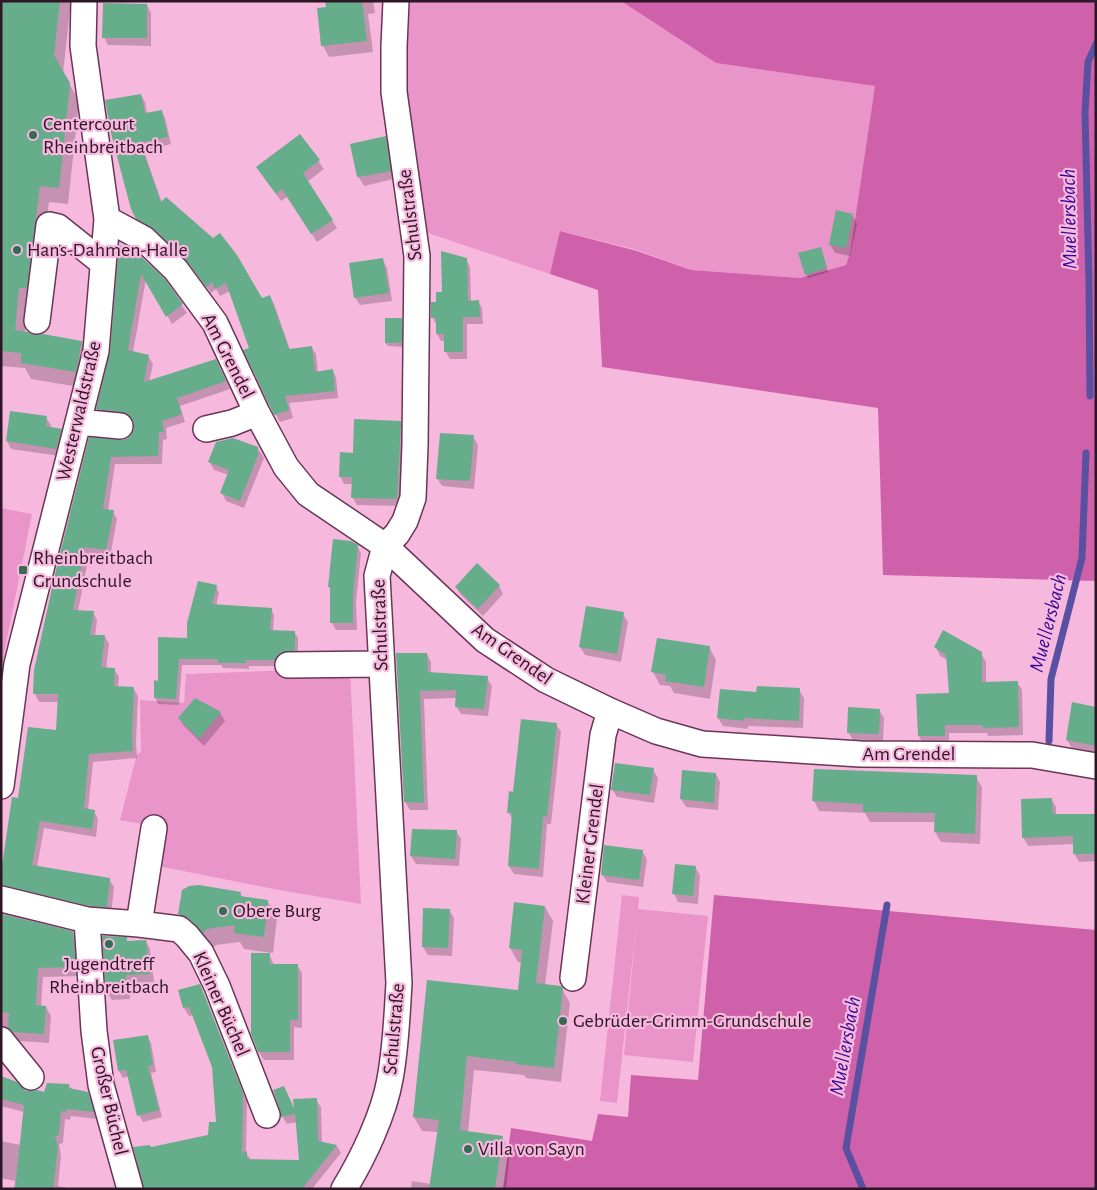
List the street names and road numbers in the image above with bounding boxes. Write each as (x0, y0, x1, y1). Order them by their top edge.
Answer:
street label: Schulstraße (394, 168, 426, 262)
street label: Am Grendel (198, 310, 258, 402)
street label: Westerwaldstraße (53, 339, 105, 483)
street label: Schulstraße (368, 579, 392, 671)
street label: Am Grendel (468, 619, 556, 689)
street label: Am Grendel (863, 744, 955, 764)
street label: Kleiner Grendel (573, 783, 607, 905)
street label: Kleiner Büchel (189, 949, 253, 1059)
street label: Schulstraße (380, 982, 408, 1076)
street label: Großer Büchel (87, 1045, 131, 1157)

